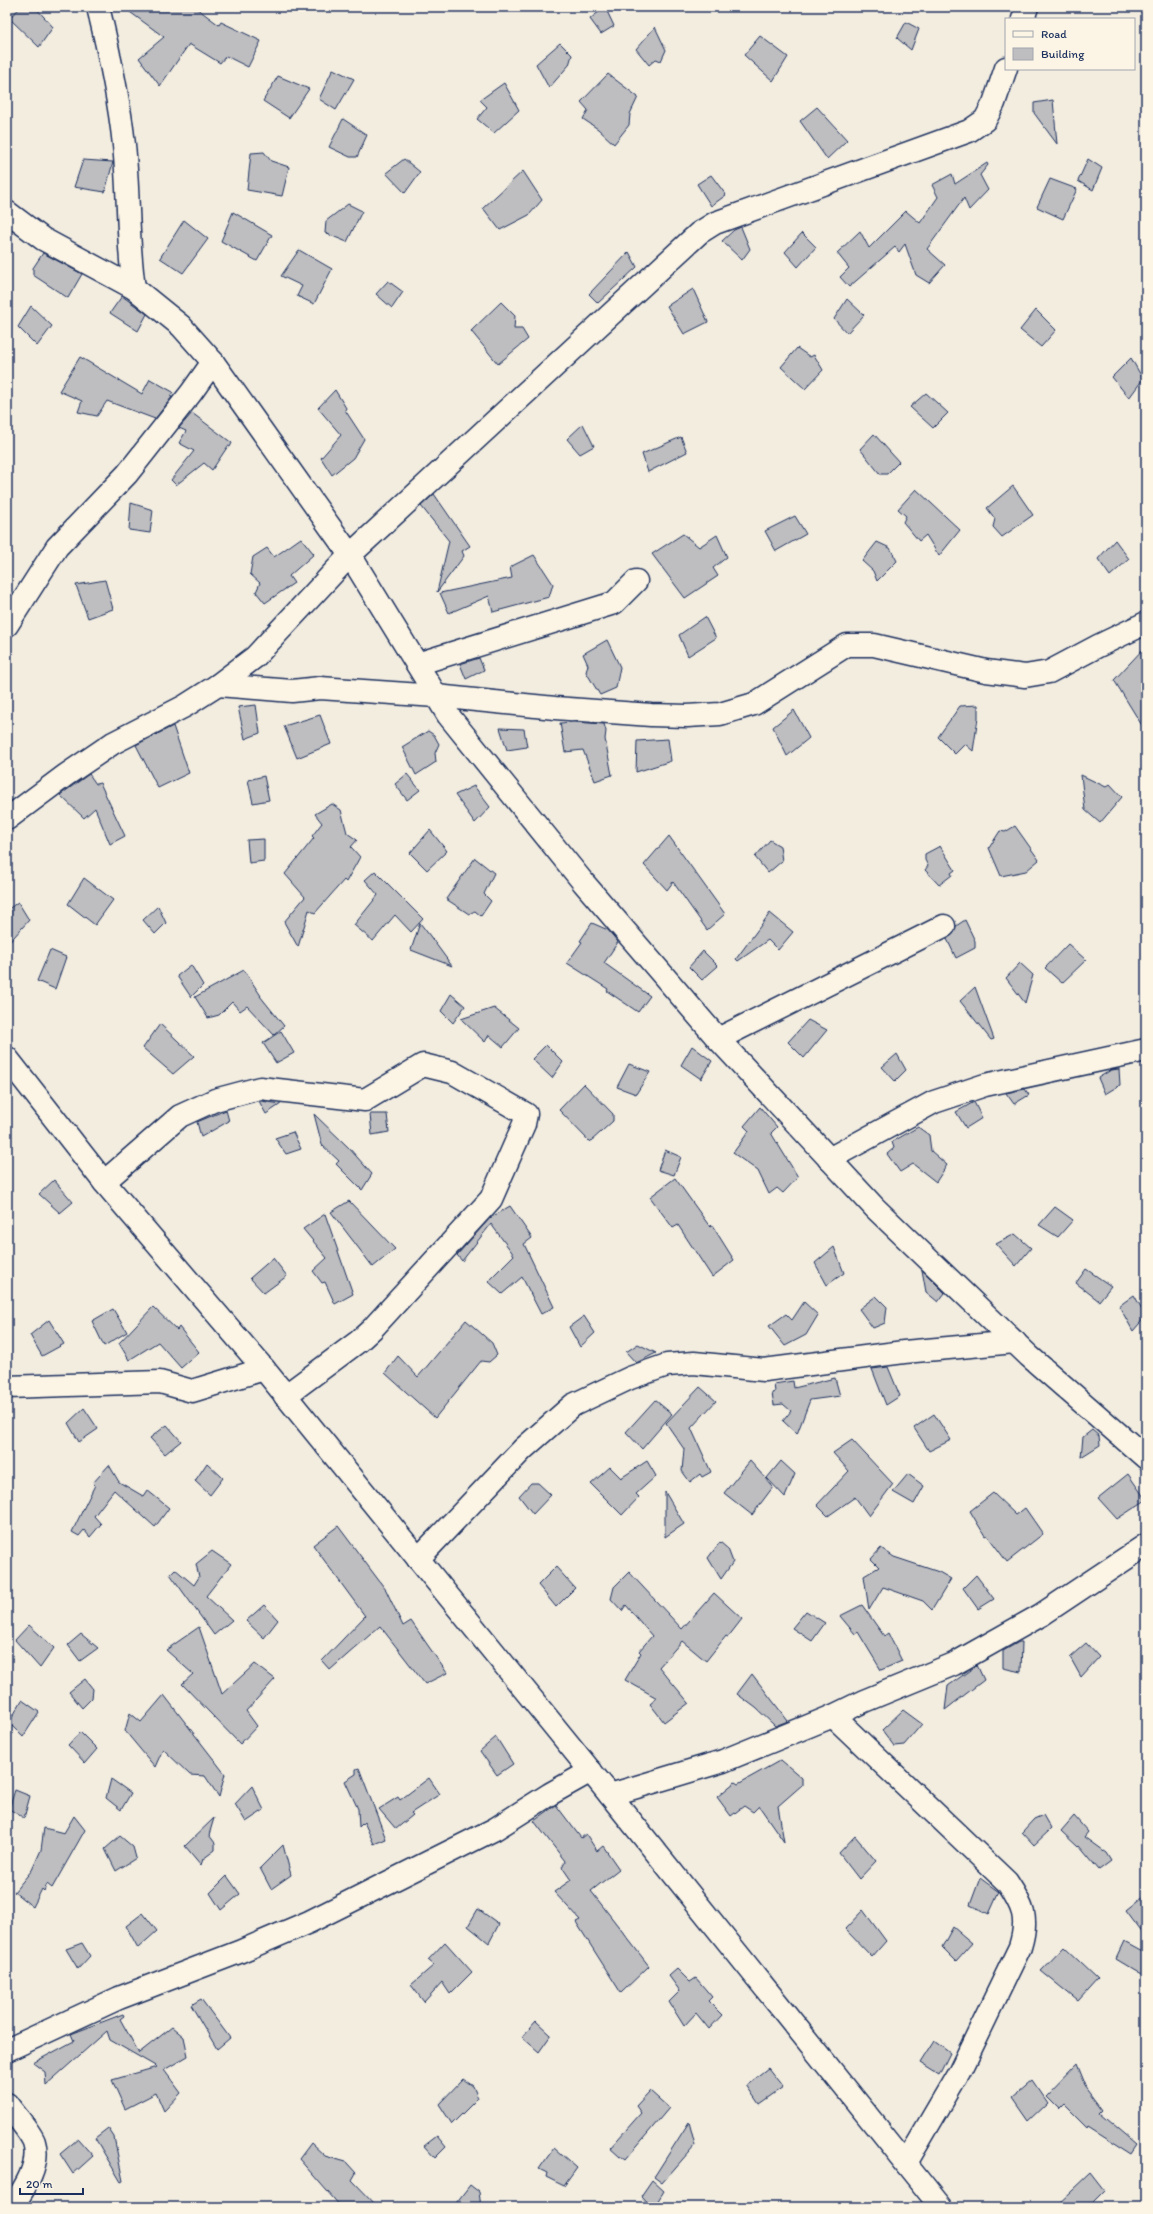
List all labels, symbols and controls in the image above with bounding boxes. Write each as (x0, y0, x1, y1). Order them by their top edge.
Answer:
legend (1005, 18, 1135, 70)
text: Road (1041, 27, 1067, 41)
text: Building (1041, 47, 1085, 61)
scale bar (20, 2170, 83, 2196)
text: 20 m (26, 2177, 53, 2191)

